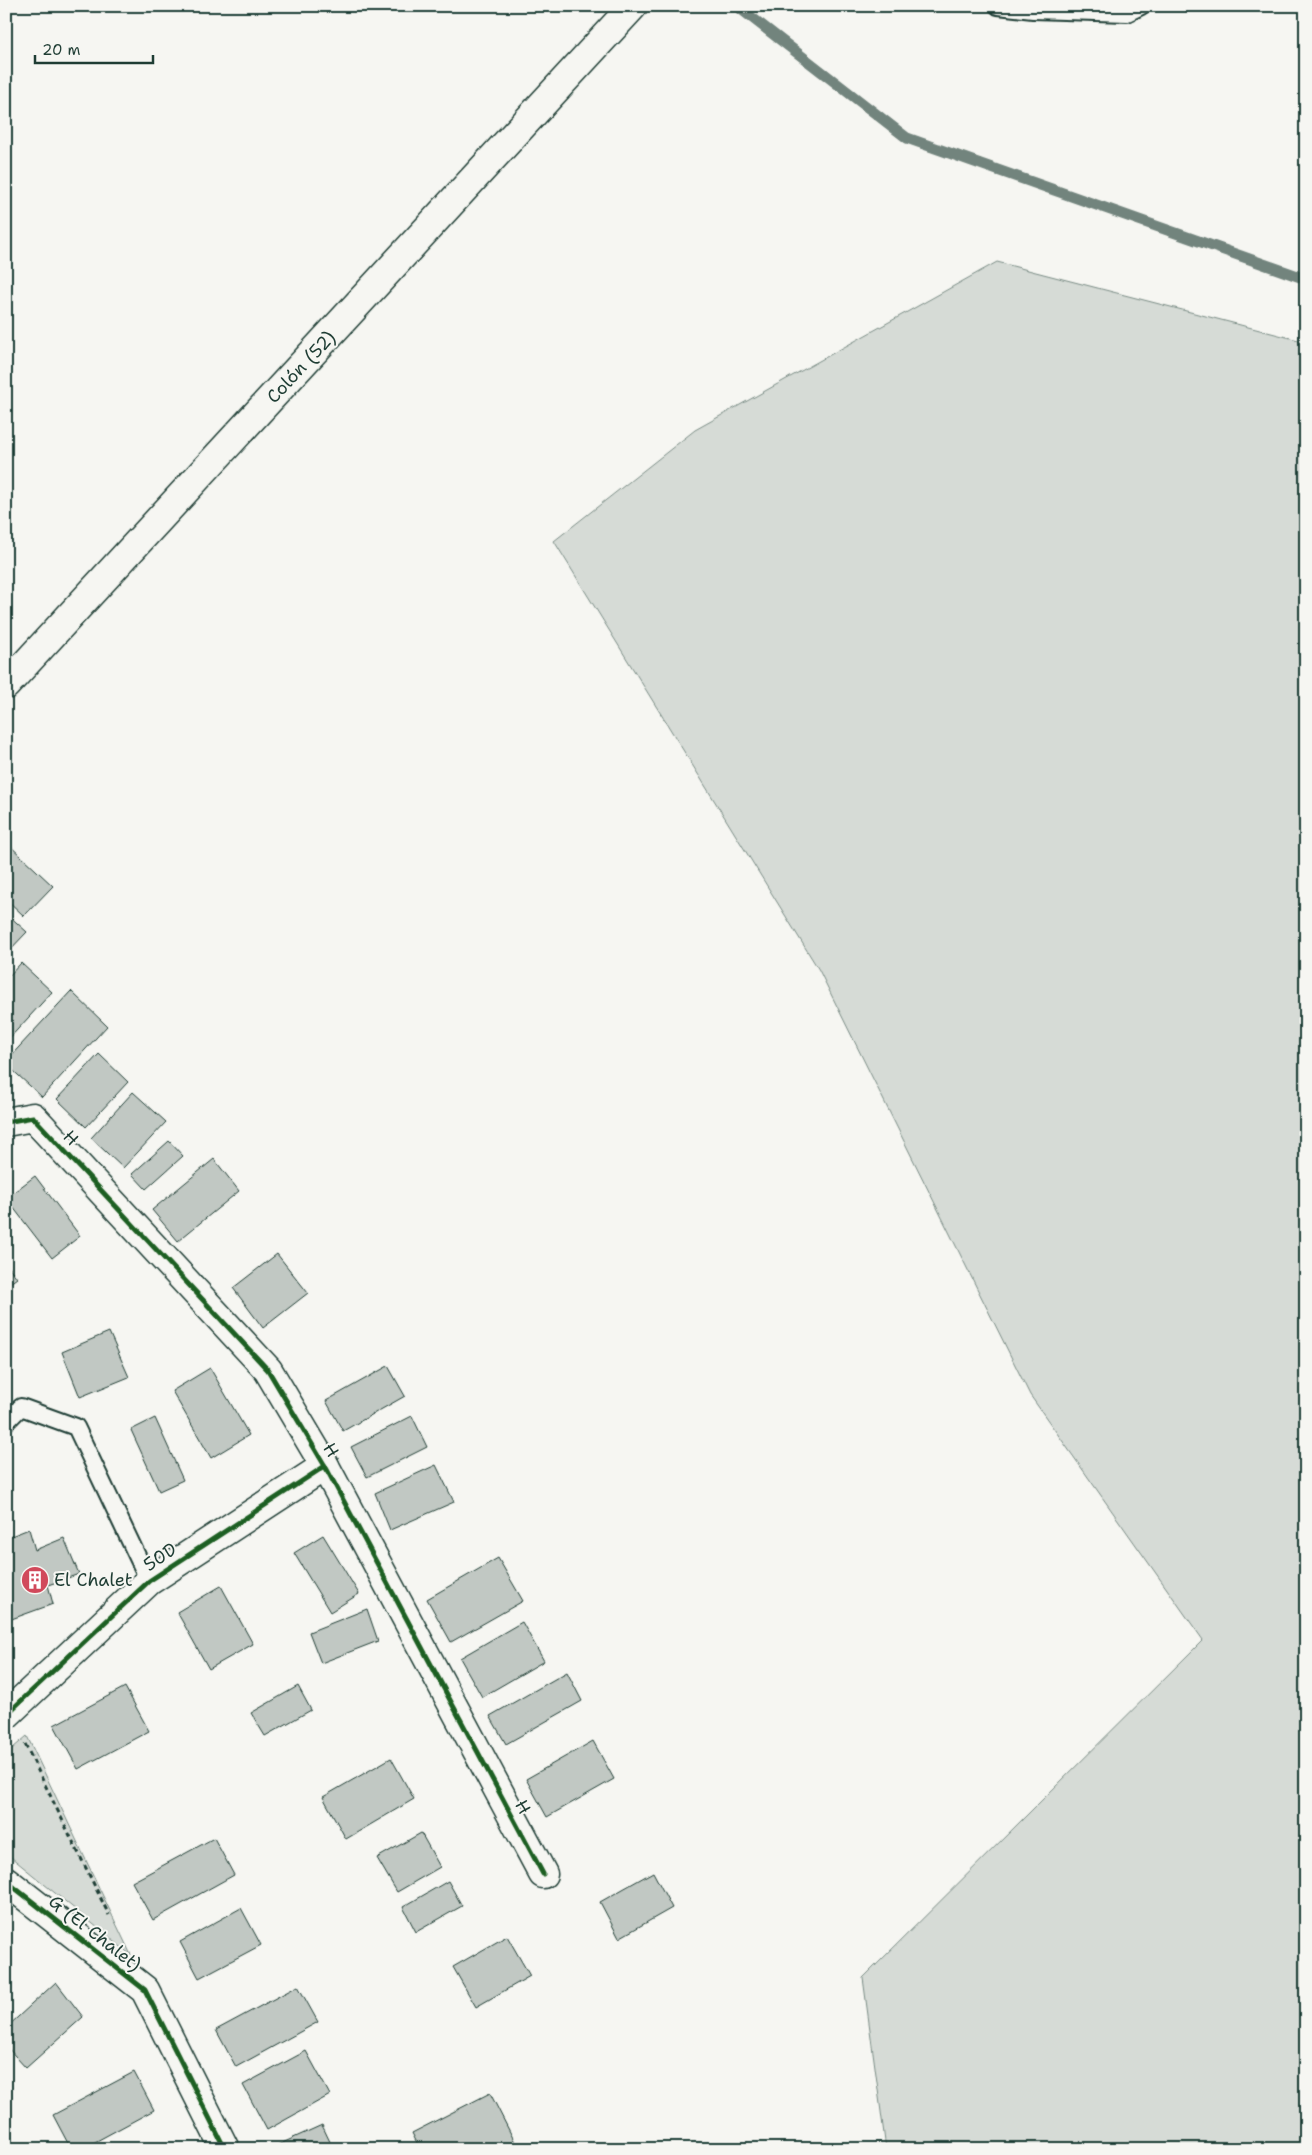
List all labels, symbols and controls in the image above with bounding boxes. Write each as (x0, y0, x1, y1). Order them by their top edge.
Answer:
scale bar (35, 32, 152, 64)
text: 20 m (42, 40, 81, 60)
street label: Colón (52) (261, 326, 341, 408)
street label: H (58, 1125, 84, 1151)
street label: H (317, 1438, 345, 1462)
street label: 50D (139, 1537, 181, 1577)
building icon: El Chalet (20, 1565, 50, 1595)
place label: El Chalet (54, 1568, 133, 1592)
street label: H (509, 1796, 537, 1818)
street label: G (El Chalet) (44, 1889, 146, 1977)

